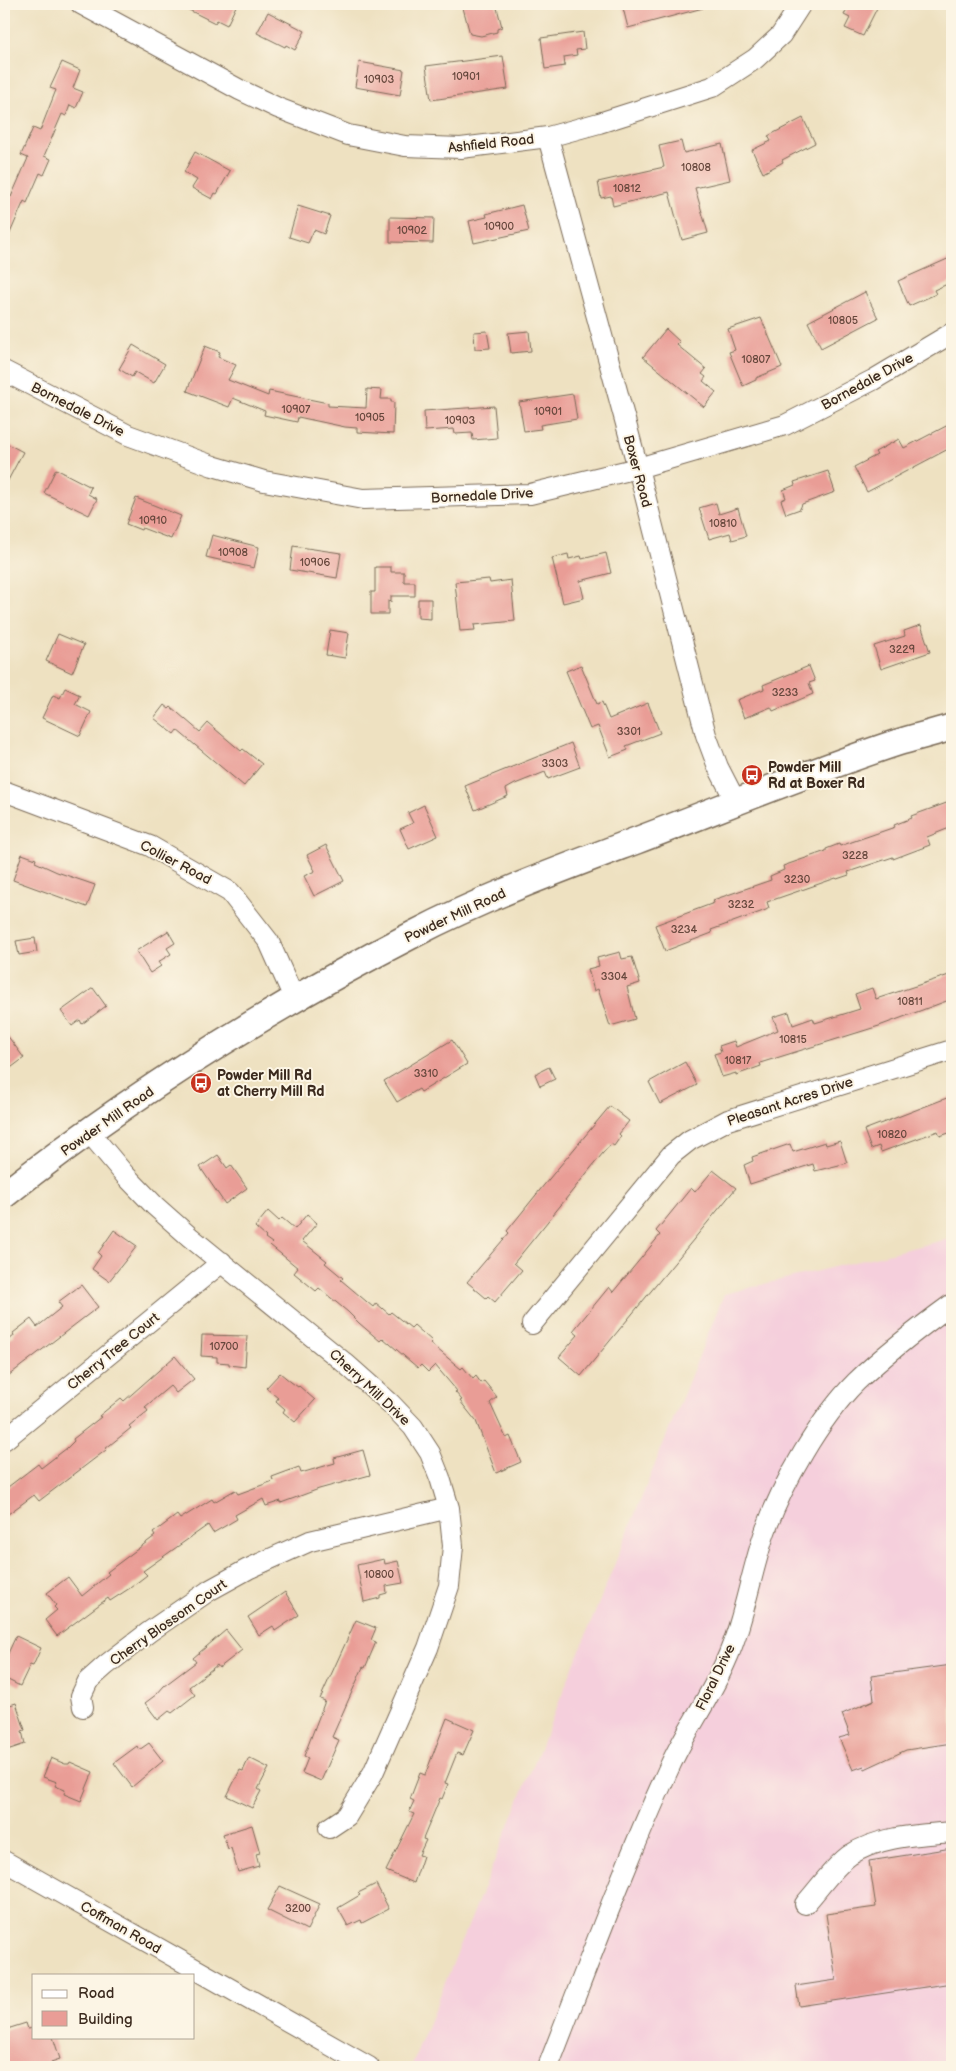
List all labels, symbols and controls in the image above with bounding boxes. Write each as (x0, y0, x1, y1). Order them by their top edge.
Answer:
house number: 10901 (452, 70, 480, 83)
house number: 10903 (364, 73, 394, 86)
street label: Ashfield Road (447, 131, 535, 156)
house number: 10808 (681, 161, 711, 174)
house number: 10812 (613, 182, 641, 195)
house number: 10900 (484, 220, 515, 233)
house number: 10902 (397, 224, 428, 237)
house number: 10805 (828, 314, 858, 327)
street label: Bornedale Drive (818, 349, 916, 414)
house number: 10807 (741, 353, 771, 366)
street label: Bornedale Drive (28, 379, 127, 440)
house number: 10907 (282, 403, 311, 416)
house number: 10901 (534, 405, 562, 418)
house number: 10905 (355, 411, 385, 424)
house number: 10903 (445, 414, 475, 427)
street label: Boxer Road (620, 433, 655, 509)
street label: Bornedale Drive (430, 484, 534, 507)
house number: 10910 (139, 514, 167, 527)
house number: 10810 (709, 517, 737, 530)
house number: 10908 (218, 546, 248, 559)
house number: 10906 (300, 556, 330, 569)
house number: 3229 (889, 643, 915, 656)
house number: 3233 (772, 686, 799, 699)
house number: 3301 (617, 725, 641, 738)
house number: 3303 (542, 757, 569, 770)
place label: Powder Mill Rd at Boxer Rd (768, 759, 865, 792)
bus stop icon: Powder Mill Rd at Boxer Rd (740, 763, 764, 787)
street label: Collier Road (137, 837, 214, 888)
house number: 3228 (842, 849, 868, 862)
house number: 3230 (784, 873, 811, 886)
street label: Powder Mill Road (402, 885, 509, 946)
house number: 3232 (728, 898, 755, 911)
house number: 3234 (671, 923, 698, 936)
house number: 3304 (601, 970, 628, 983)
house number: 10811 (897, 995, 923, 1008)
house number: 10815 (779, 1033, 807, 1046)
house number: 10817 (725, 1054, 752, 1067)
place label: Powder Mill Rd at Cherry Mill Rd (217, 1067, 324, 1100)
house number: 3310 (414, 1067, 439, 1080)
bus stop icon: Powder Mill Rd at Cherry Mill Rd (189, 1071, 213, 1095)
street label: Pleasant Acres Drive (725, 1073, 855, 1130)
street label: Powder Mill Road (57, 1083, 157, 1160)
house number: 10820 (877, 1128, 908, 1141)
street label: Cherry Tree Court (64, 1309, 163, 1394)
house number: 10700 (209, 1340, 239, 1353)
street label: Cherry Mill Drive (326, 1346, 414, 1429)
house number: 10800 (364, 1568, 395, 1581)
street label: Cherry Blossom Court (107, 1575, 231, 1669)
street label: Floral Drive (692, 1641, 739, 1713)
street label: Coffman Road (77, 1897, 164, 1957)
house number: 3200 (285, 1902, 312, 1915)
legend (32, 1974, 195, 2038)
text: Road (78, 1984, 114, 2003)
text: Building (78, 2010, 133, 2029)

